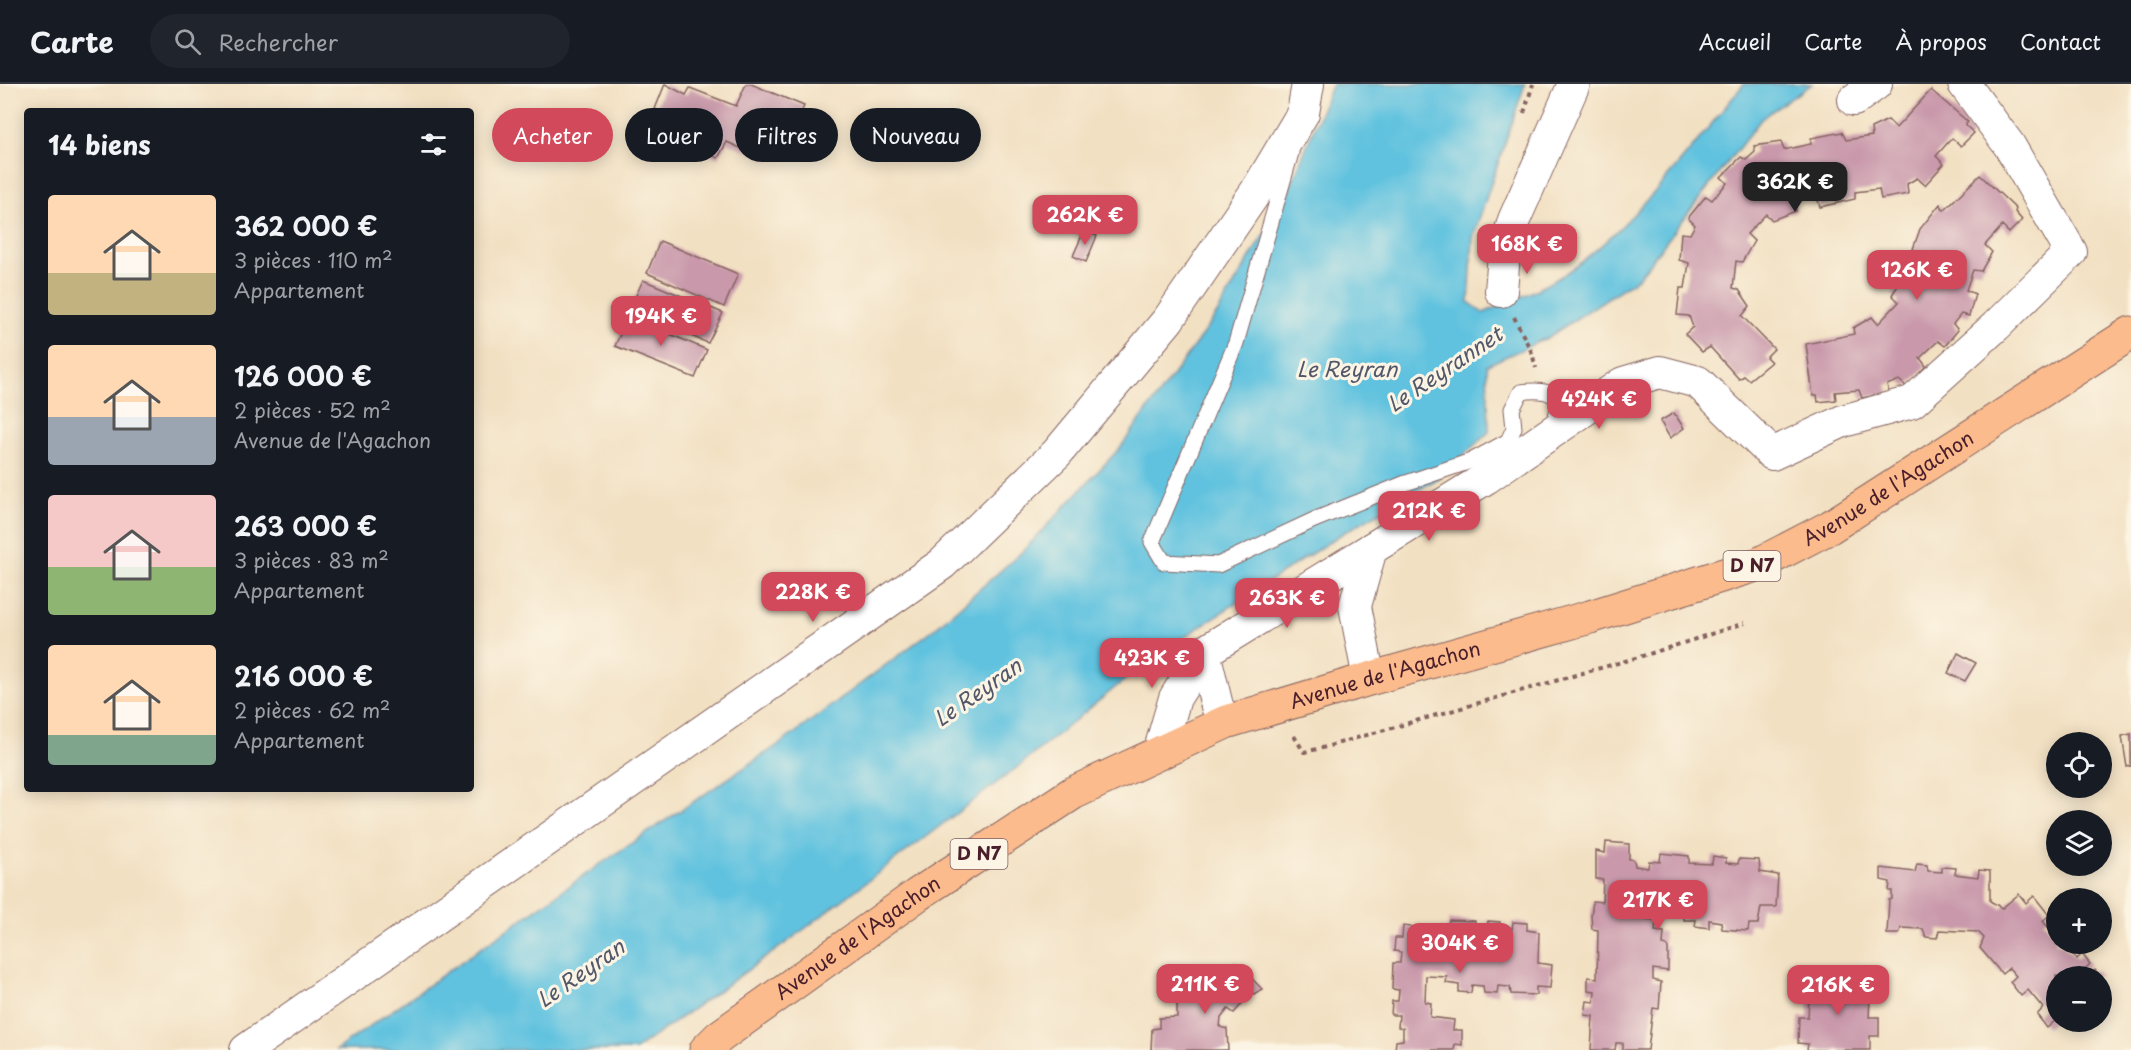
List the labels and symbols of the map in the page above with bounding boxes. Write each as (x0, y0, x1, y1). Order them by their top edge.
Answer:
pin: 362K € (1746, 162, 1844, 213)
pin: 262K € (1036, 195, 1134, 246)
pin: 168K € (1478, 224, 1576, 275)
pin: 126K € (1868, 250, 1966, 301)
pin: 194K € (612, 296, 710, 347)
water label: Le Reyrannet (1380, 316, 1510, 419)
water label: Le Reyran (1297, 352, 1399, 384)
pin: 424K € (1550, 379, 1648, 430)
street label: Avenue de l'Agachon (1797, 422, 1979, 553)
pin: 212K € (1380, 491, 1478, 542)
road number: D N7 (1724, 551, 1780, 581)
pin: 228K € (764, 572, 862, 623)
pin: 263K € (1238, 578, 1336, 629)
street label: Avenue de l'Agachon (1286, 632, 1484, 716)
pin: 423K € (1103, 638, 1201, 689)
water label: Le Reyran (926, 649, 1028, 733)
road number: D N7 (950, 839, 1008, 869)
street label: Avenue de l'Agachon (768, 868, 946, 1006)
pin: 217K € (1609, 880, 1707, 931)
pin: 304K € (1411, 923, 1509, 974)
water label: Le Reyran (529, 930, 631, 1014)
pin: 211K € (1156, 964, 1254, 1015)
pin: 216K € (1789, 965, 1887, 1016)

